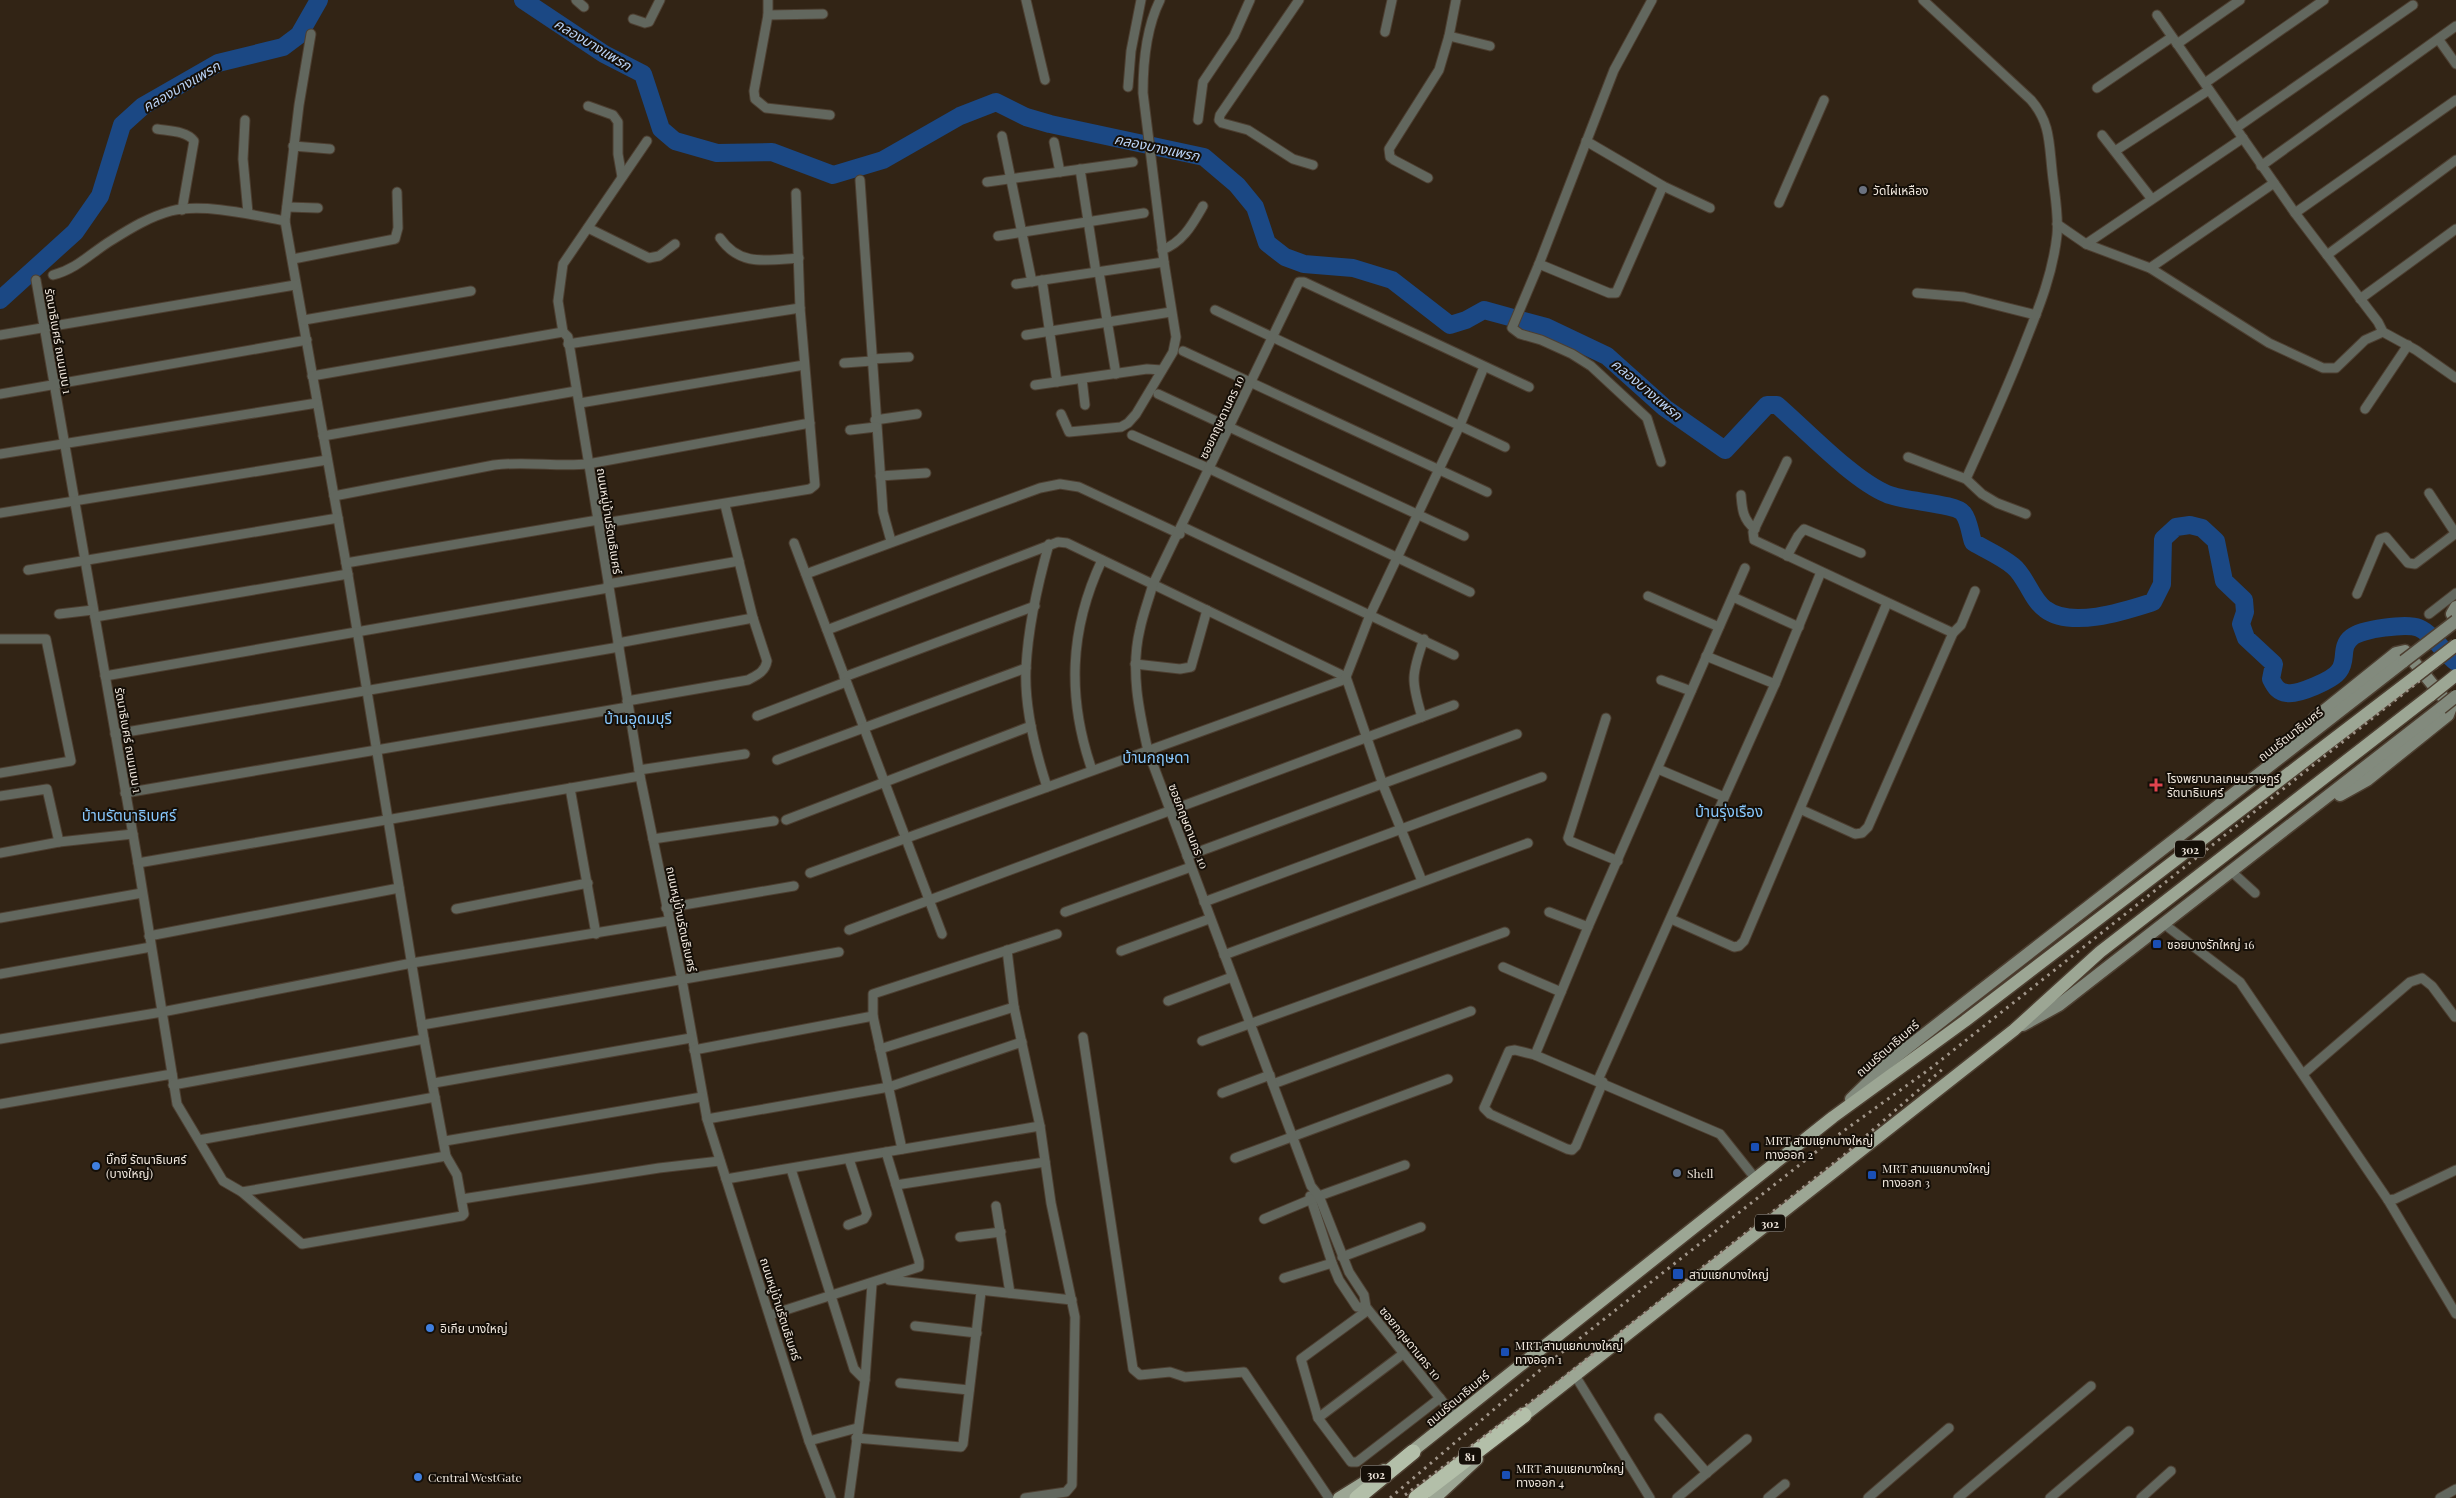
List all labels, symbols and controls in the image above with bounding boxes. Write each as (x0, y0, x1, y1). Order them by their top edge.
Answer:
water label: คลองบางแพรก (551, 14, 635, 75)
water label: คลองบางแพรก (139, 56, 224, 116)
water label: คลองบางแพรก (1113, 129, 1202, 165)
place label: วัดไผ่เหลือง (1873, 182, 1929, 198)
marker: วัดไผ่เหลือง (1857, 184, 1869, 196)
street label: รัตนาธิเบศร์ ถนนเมน 1 (42, 287, 76, 396)
water label: คลองบางแพรก (1608, 354, 1687, 424)
street label: ซอยกฤษดานคร 10 (1195, 373, 1247, 461)
street label: ถนนหมู่บ้านรัตนธิเบศร์ (594, 467, 626, 576)
street label: รัตนาธิเบศร์ ถนนเมน 1 (112, 686, 146, 795)
street label: ถนนรัตนาธิเบศร์ (2254, 703, 2326, 764)
district label: บ้านอุดมบุรี (604, 708, 672, 728)
district label: บ้านกฤษดา (1122, 747, 1190, 767)
place label: โรงพยาบาลเกษมราษฏร์ รัตนาธิเบศร์ (2167, 770, 2280, 800)
marker: โรงพยาบาลเกษมราษฏร์ รัตนาธิเบศร์ (2149, 778, 2163, 792)
street label: ซอยกฤษดานคร 10 (1165, 781, 1213, 871)
district label: บ้านรุ่งเรือง (1695, 801, 1763, 821)
district label: บ้านรัตนาธิเบศร์ (82, 805, 177, 825)
road number: 302 (2175, 841, 2205, 858)
street label: ถนนหมู่บ้านรัตนธิเบศร์ (663, 865, 701, 974)
place label: ซอยบางรักใหญ่ 16 (2167, 936, 2254, 952)
marker: ซอยบางรักใหญ่ 16 (2151, 938, 2163, 950)
street label: ถนนรัตนาธิเบศร์ (1852, 1016, 1922, 1080)
place label: MRT สามแยกบางใหญ่ ทางออก 2 (1765, 1132, 1873, 1162)
marker: MRT สามแยกบางใหญ่ ทางออก 2 (1749, 1141, 1761, 1153)
place label: บิ๊กซี รัตนาธิเบศร์ (บางใหญ่) (106, 1151, 187, 1181)
marker: บิ๊กซี รัตนาธิเบศร์ (บางใหญ่) (90, 1160, 102, 1172)
place label: MRT สามแยกบางใหญ่ ทางออก 3 (1882, 1160, 1990, 1190)
place label: Shell (1687, 1165, 1714, 1181)
marker: Shell (1671, 1167, 1683, 1179)
marker: MRT สามแยกบางใหญ่ ทางออก 3 (1866, 1169, 1878, 1181)
road number: 302 (1755, 1214, 1785, 1232)
street label: ถนนหมู่บ้านรัตนธิเบศร์ (757, 1256, 805, 1363)
place label: สามแยกบางใหญ่ (1689, 1266, 1769, 1282)
marker: สามแยกบางใหญ่ (1671, 1267, 1685, 1281)
street label: ซอยกฤษดานคร 10 (1376, 1303, 1446, 1383)
place label: อิเกีย บางใหญ่ (440, 1320, 508, 1336)
marker: อิเกีย บางใหญ่ (424, 1322, 436, 1334)
place label: MRT สามแยกบางใหญ่ ทางออก 1 (1515, 1337, 1623, 1367)
marker: MRT สามแยกบางใหญ่ ทางออก 1 (1499, 1346, 1511, 1358)
street label: ถนนรัตนาธิเบศร์ (1422, 1366, 1493, 1429)
road number: 81 (1459, 1448, 1481, 1464)
place label: MRT สามแยกบางใหญ่ ทางออก 4 (1516, 1460, 1624, 1490)
road number: 302 (1361, 1466, 1391, 1482)
place label: Central WestGate (428, 1469, 521, 1485)
marker: MRT สามแยกบางใหญ่ ทางออก 4 (1500, 1469, 1512, 1481)
marker: Central WestGate (412, 1471, 424, 1483)

